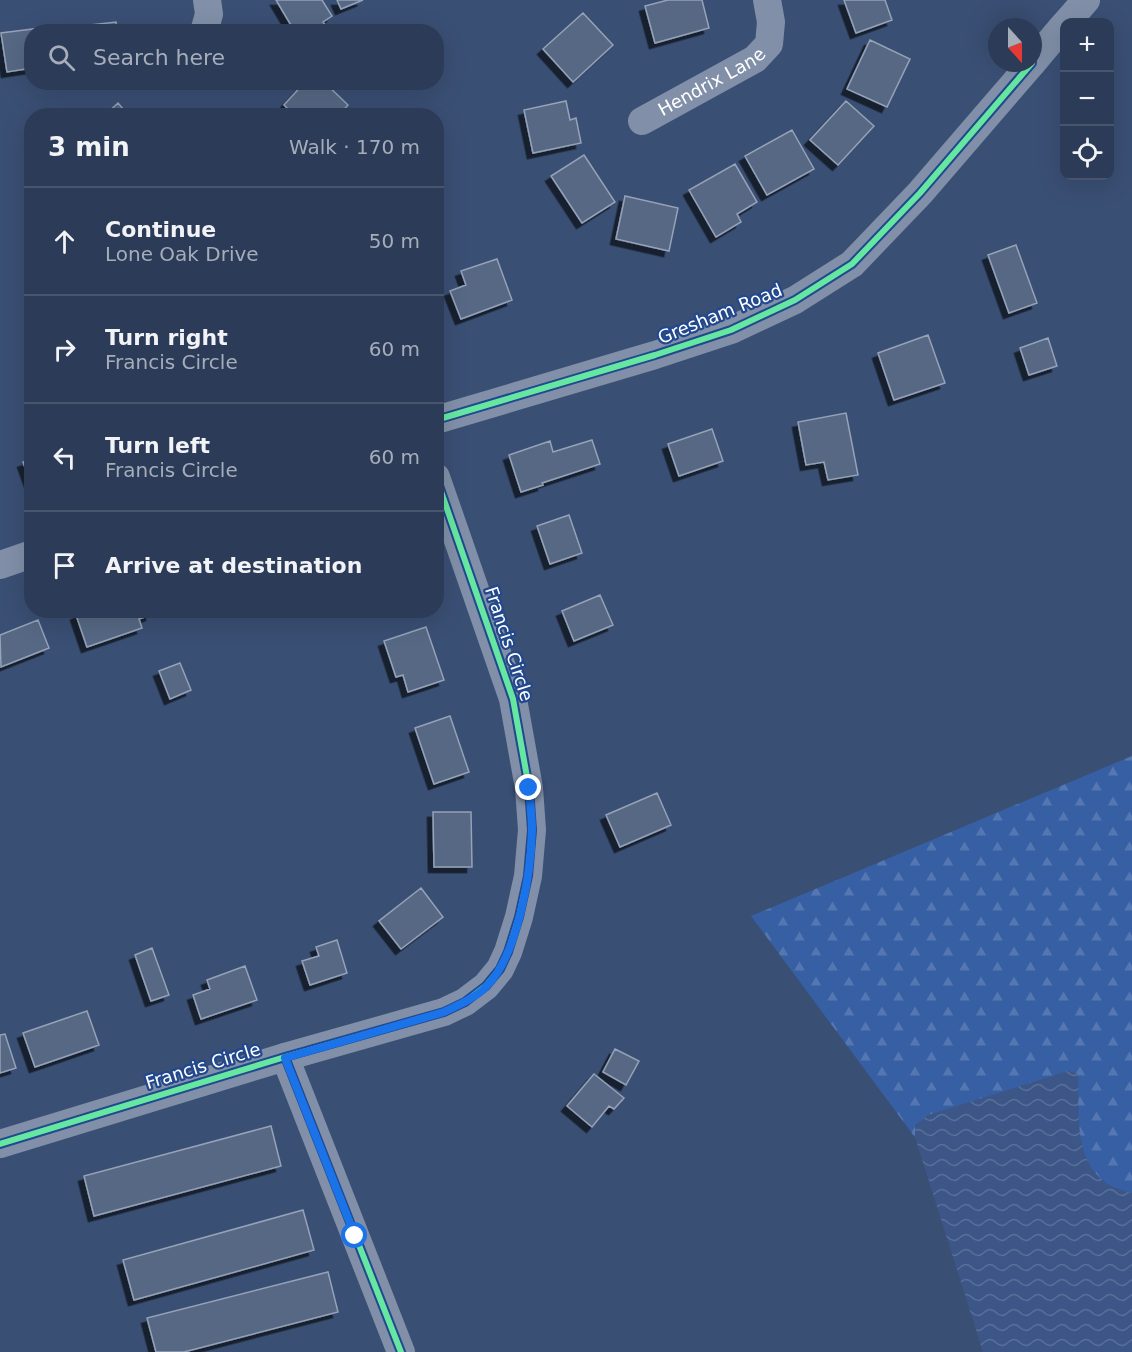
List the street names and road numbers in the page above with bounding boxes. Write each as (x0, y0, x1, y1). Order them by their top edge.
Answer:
street label: Hendrix Lane (654, 43, 770, 120)
street label: Gresham Road (655, 279, 785, 348)
street label: Francis Circle (481, 584, 538, 704)
street label: Francis Circle (143, 1038, 263, 1093)

